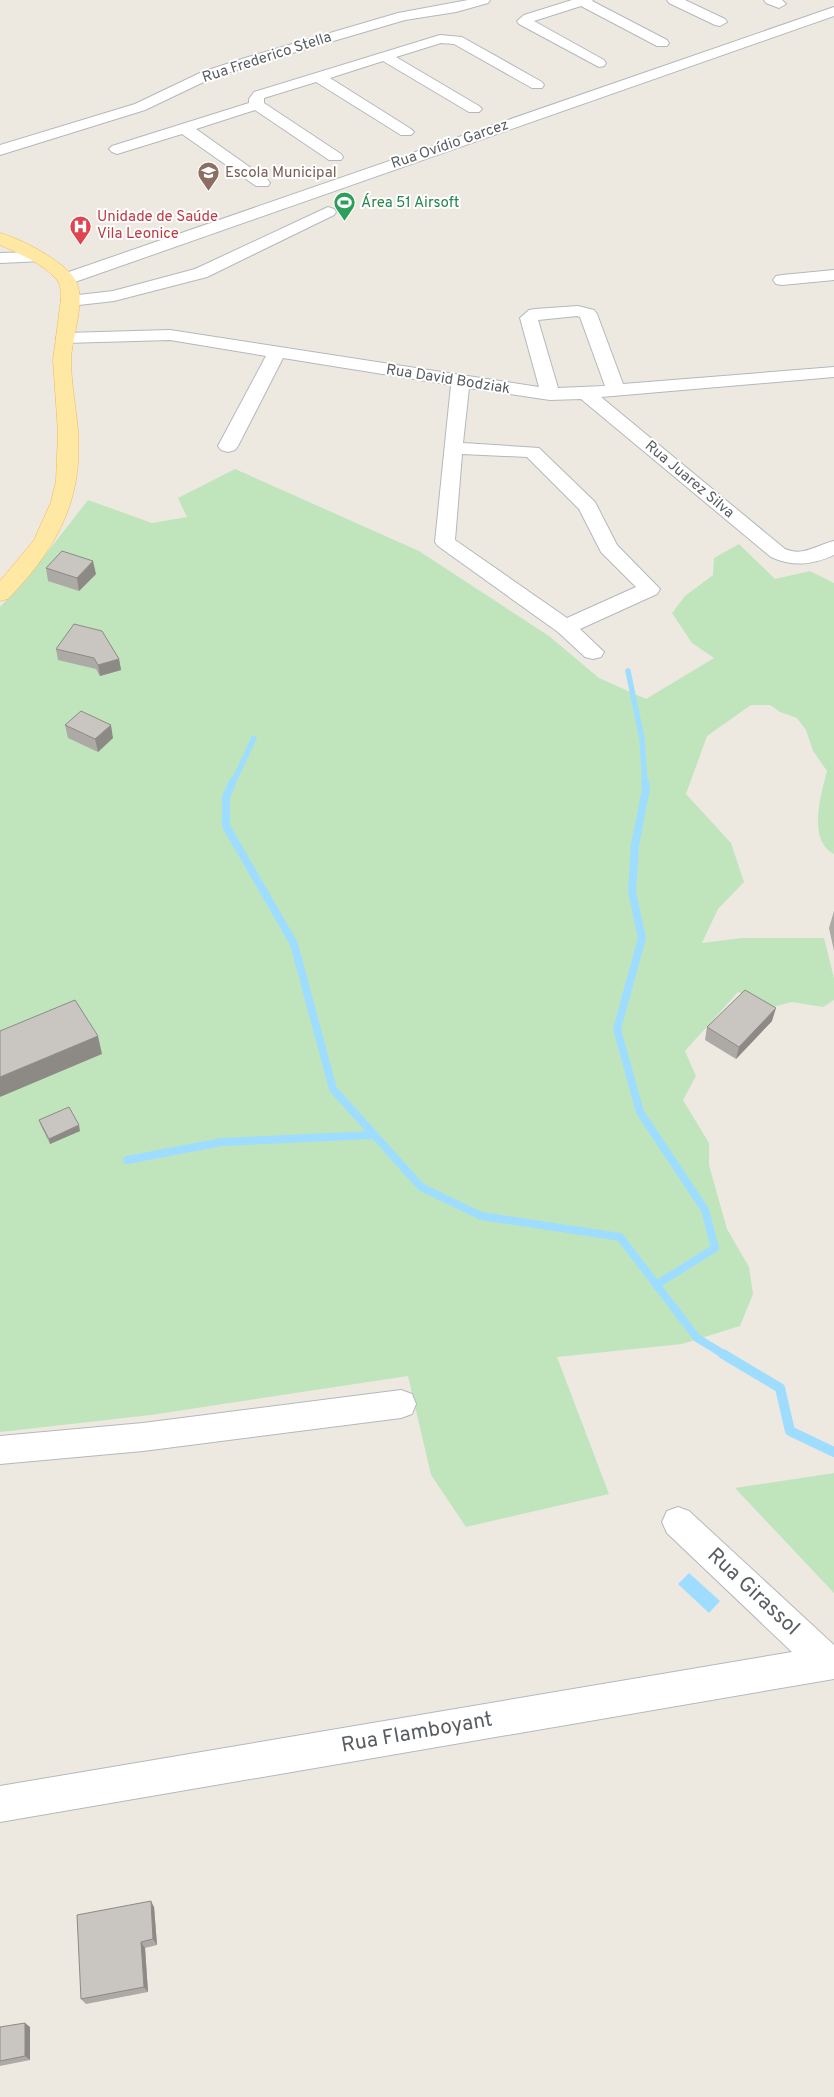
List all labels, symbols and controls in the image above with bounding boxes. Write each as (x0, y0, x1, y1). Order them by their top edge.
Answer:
street label: Rua Frederico Stella (200, 28, 334, 88)
street label: Rua Ovídio Garcez (389, 116, 511, 174)
school or university icon: Escola Municipal (197, 161, 221, 192)
place label: Escola Municipal (225, 164, 337, 183)
sports icon: Área 51 Airsoft (333, 191, 357, 222)
place label: Área 51 Airsoft (361, 193, 459, 213)
place label: Unidade de Saúde Vila Leonice (97, 208, 218, 244)
hospital icon: Unidade de Saúde Vila Leonice (69, 214, 93, 245)
street label: Rua David Bodziak (385, 361, 511, 399)
street label: Rua Juarez Silva (640, 437, 738, 523)
street label: Rua Girassol (701, 1542, 805, 1642)
street label: Rua Flamboyant (339, 1706, 495, 1760)

